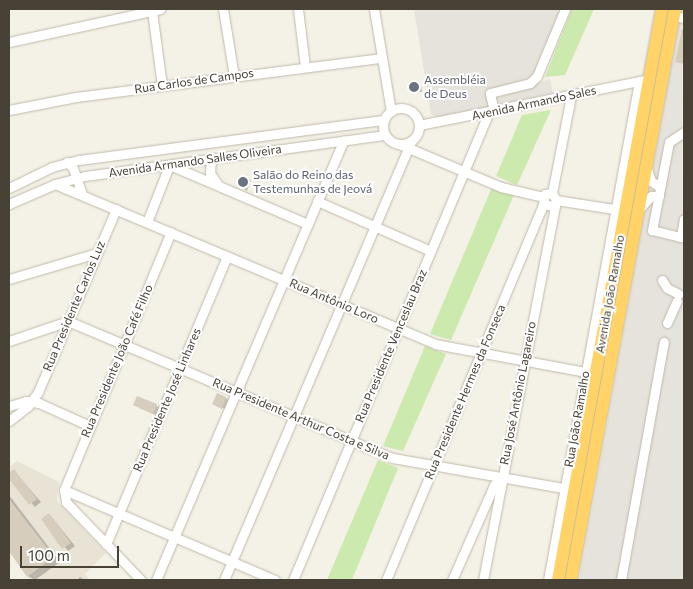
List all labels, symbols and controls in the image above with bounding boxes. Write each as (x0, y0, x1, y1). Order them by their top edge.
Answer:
street label: Rua Carlos de Campos (133, 65, 255, 97)
place label: Assembléia de Deus (424, 73, 486, 101)
marker: Assembléia de Deus (408, 81, 420, 93)
street label: Avenida Armando Sales (470, 83, 598, 123)
street label: Avenida Armando Salles Oliveira (108, 142, 282, 180)
place label: Salão do Reino das Testemunhas de Jeová (253, 168, 372, 196)
marker: Salão do Reino das Testemunhas de Jeová (237, 176, 249, 188)
street label: Avenida João Ramalho (592, 234, 628, 354)
street label: Rua Presidente Carlos Luz (40, 239, 108, 373)
street label: Rua Presidente Venceslau Braz (352, 267, 430, 425)
street label: Rua Antônio Loro (287, 276, 381, 326)
street label: Rua Presidente João Café Filho (78, 282, 156, 440)
street label: Rua Presidente Hermes da Fonseca (422, 302, 508, 482)
street label: Rua José Antônio Lagareiro (497, 320, 539, 466)
street label: Rua Presidente José Linhares (130, 326, 204, 474)
street label: Rua João Ramalho (561, 370, 593, 468)
street label: Rua Presidente Arthur Costa e Silva (210, 375, 392, 463)
scale bar (22, 536, 121, 568)
text: 100 m (28, 546, 70, 564)

